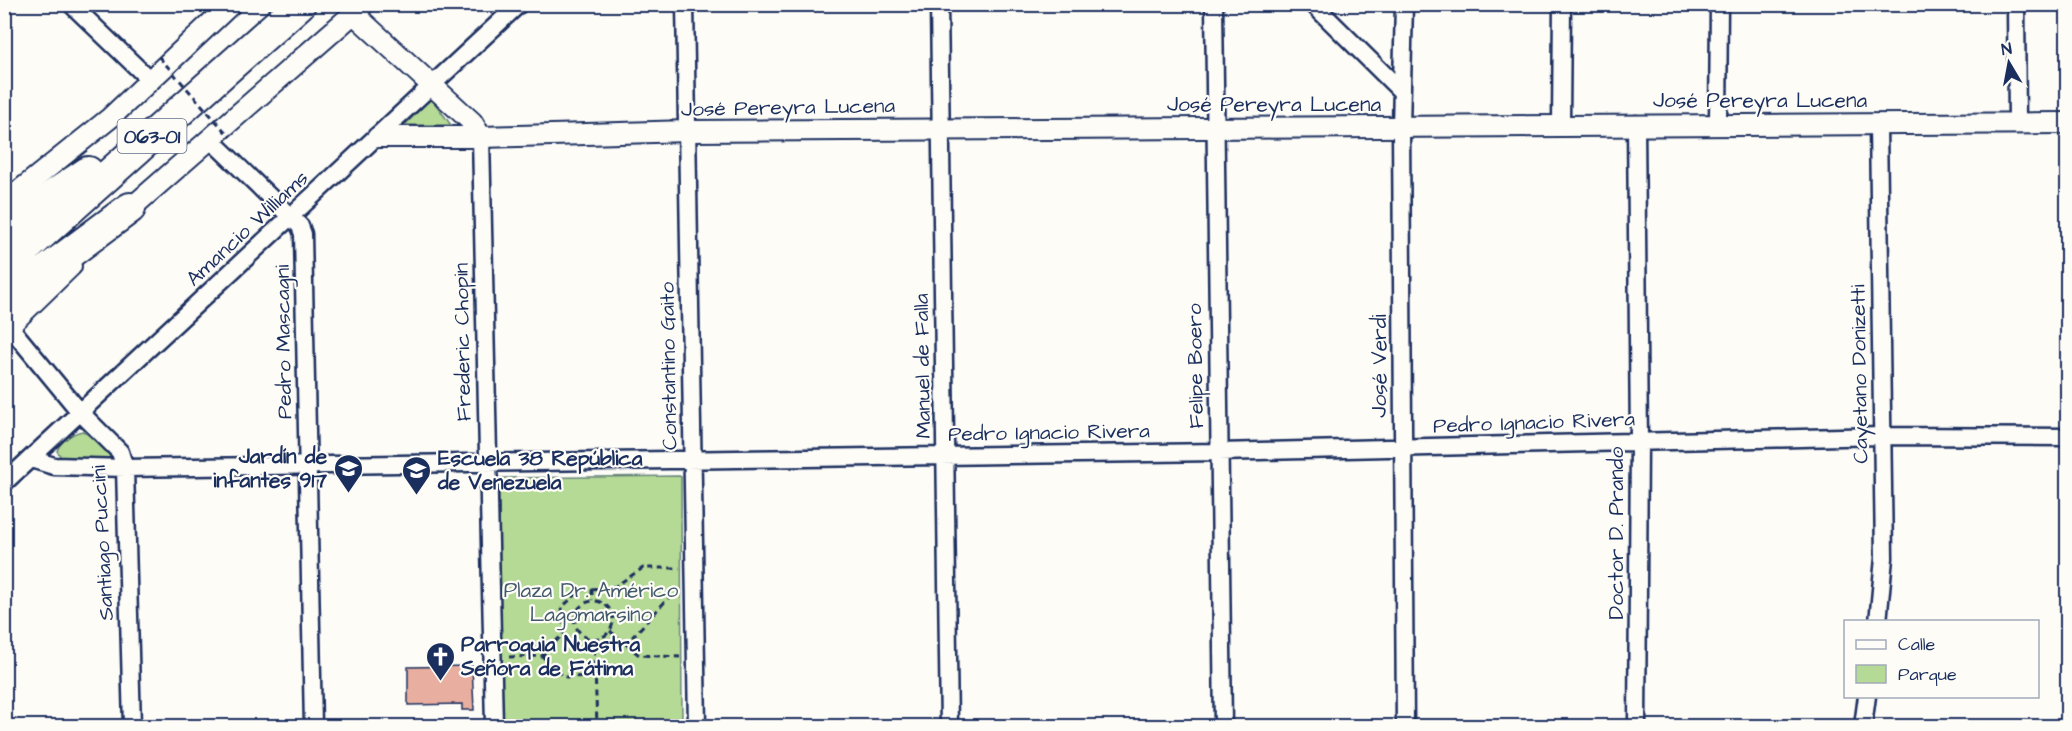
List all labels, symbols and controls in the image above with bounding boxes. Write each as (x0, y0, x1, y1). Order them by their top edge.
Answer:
north arrow (1979, 33, 2039, 93)
text: N (2000, 38, 2013, 61)
street label: José Pereyra Lucena (1653, 86, 1867, 117)
street label: José Pereyra Lucena (1167, 90, 1381, 121)
street label: José Pereyra Lucena (681, 91, 896, 126)
road number: 063-01 (118, 119, 186, 153)
street label: Amancio Williams (180, 164, 315, 293)
street label: Frederic Chopin (447, 262, 479, 421)
street label: Pedro Mascagni (268, 265, 301, 419)
street label: Constantino Gaito (653, 281, 684, 450)
street label: Cayetano Donizetti (1843, 284, 1878, 464)
street label: Manuel de Falla (907, 293, 938, 439)
street label: Felipe Boero (1180, 303, 1212, 429)
street label: José Verdi (1365, 314, 1394, 418)
street label: Pedro Ignacio Rivera (1433, 404, 1636, 443)
street label: Pedro Ignacio Rivera (948, 416, 1151, 451)
place label: Jardín de infantes 917 (213, 442, 328, 495)
place label: Escuela 38 República de Venezuela (437, 444, 643, 497)
street label: Doctor D. Prando (1602, 446, 1631, 619)
school or university icon: Jardín de infantes 917 (332, 452, 364, 494)
school or university icon: Escuela 38 República de Venezuela (401, 454, 433, 496)
street label: Santiago Puccini (84, 464, 123, 621)
park label: Plaza Dr. Américo Lagomarsino (504, 576, 678, 631)
legend (1844, 620, 2039, 698)
place label: Parroquia Nuestra Señora de Fátima (460, 630, 641, 683)
text: Calle (1898, 632, 1936, 657)
church icon: Parroquia Nuestra Señora de Fátima (424, 640, 456, 682)
text: Parque (1898, 662, 1957, 687)

